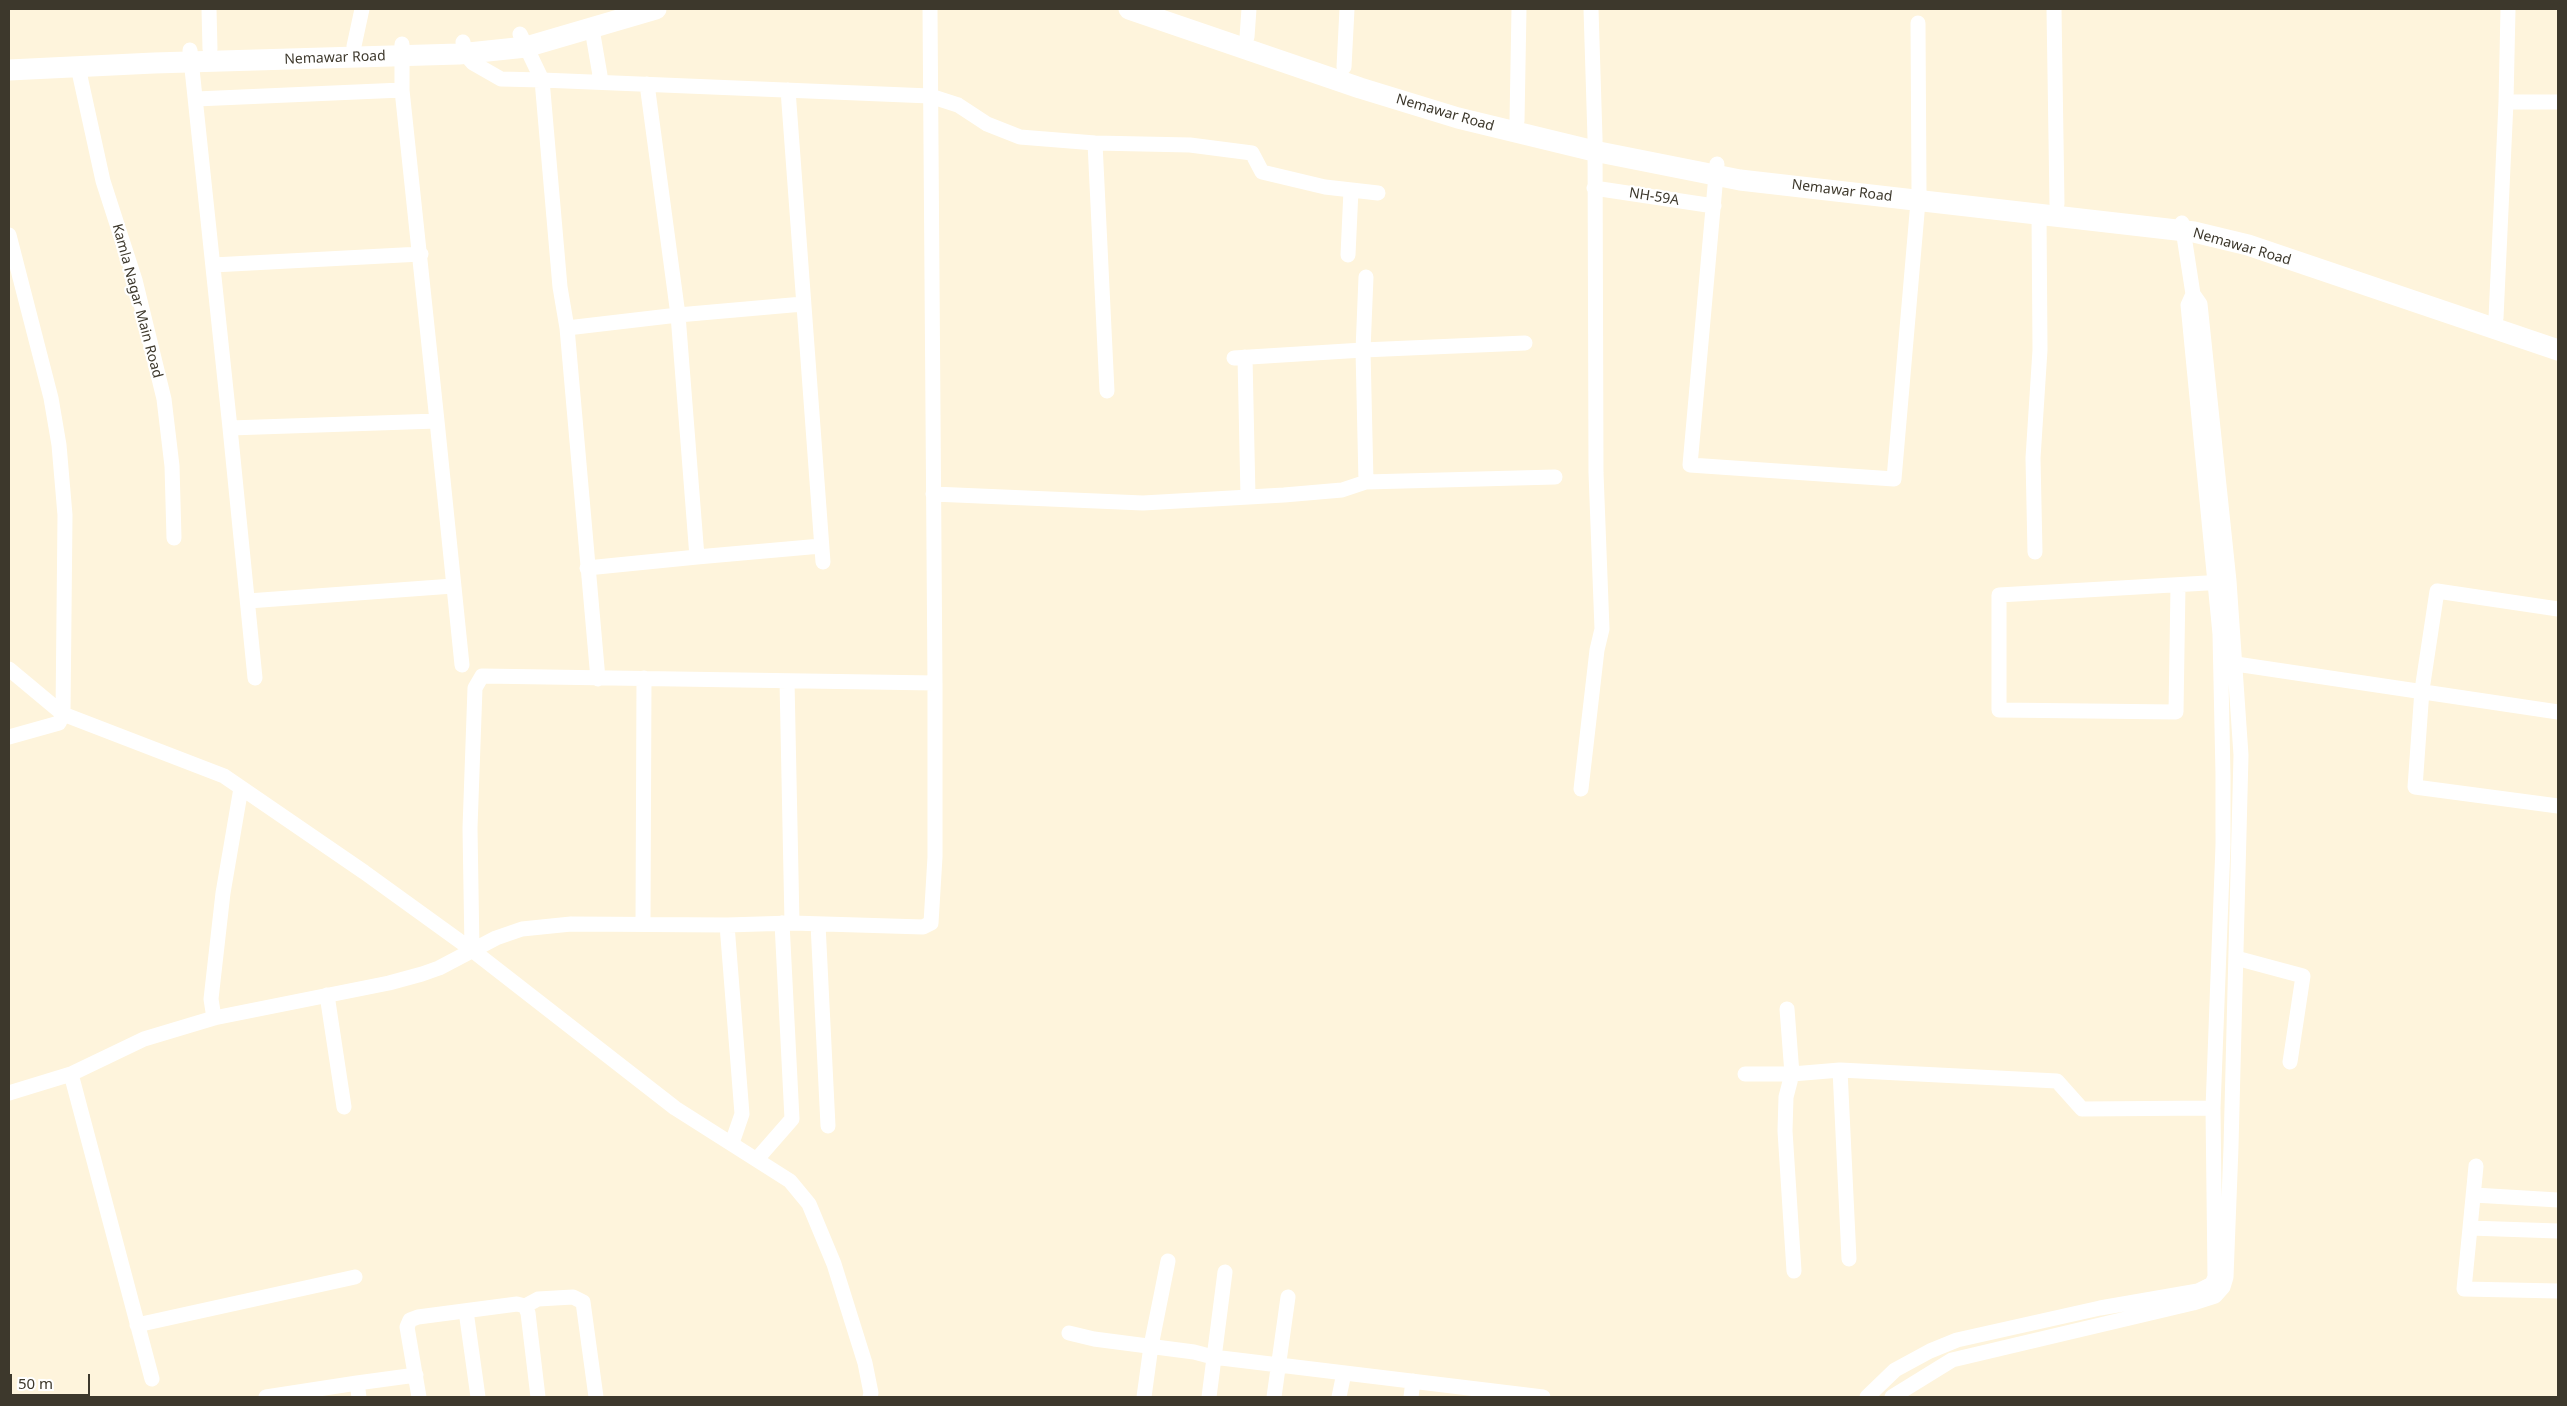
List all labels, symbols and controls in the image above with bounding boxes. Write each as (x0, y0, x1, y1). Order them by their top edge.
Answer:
street label: Nemawar Road (284, 48, 386, 68)
street label: Nemawar Road (1394, 91, 1496, 135)
street label: Nemawar Road (1791, 176, 1893, 206)
street label: NH-59A (1628, 185, 1680, 209)
street label: Kamla Nagar Main Road (108, 222, 166, 380)
street label: Nemawar Road (2191, 225, 2293, 269)
scale bar (12, 1364, 92, 1396)
text: 50 m (18, 1373, 53, 1393)

